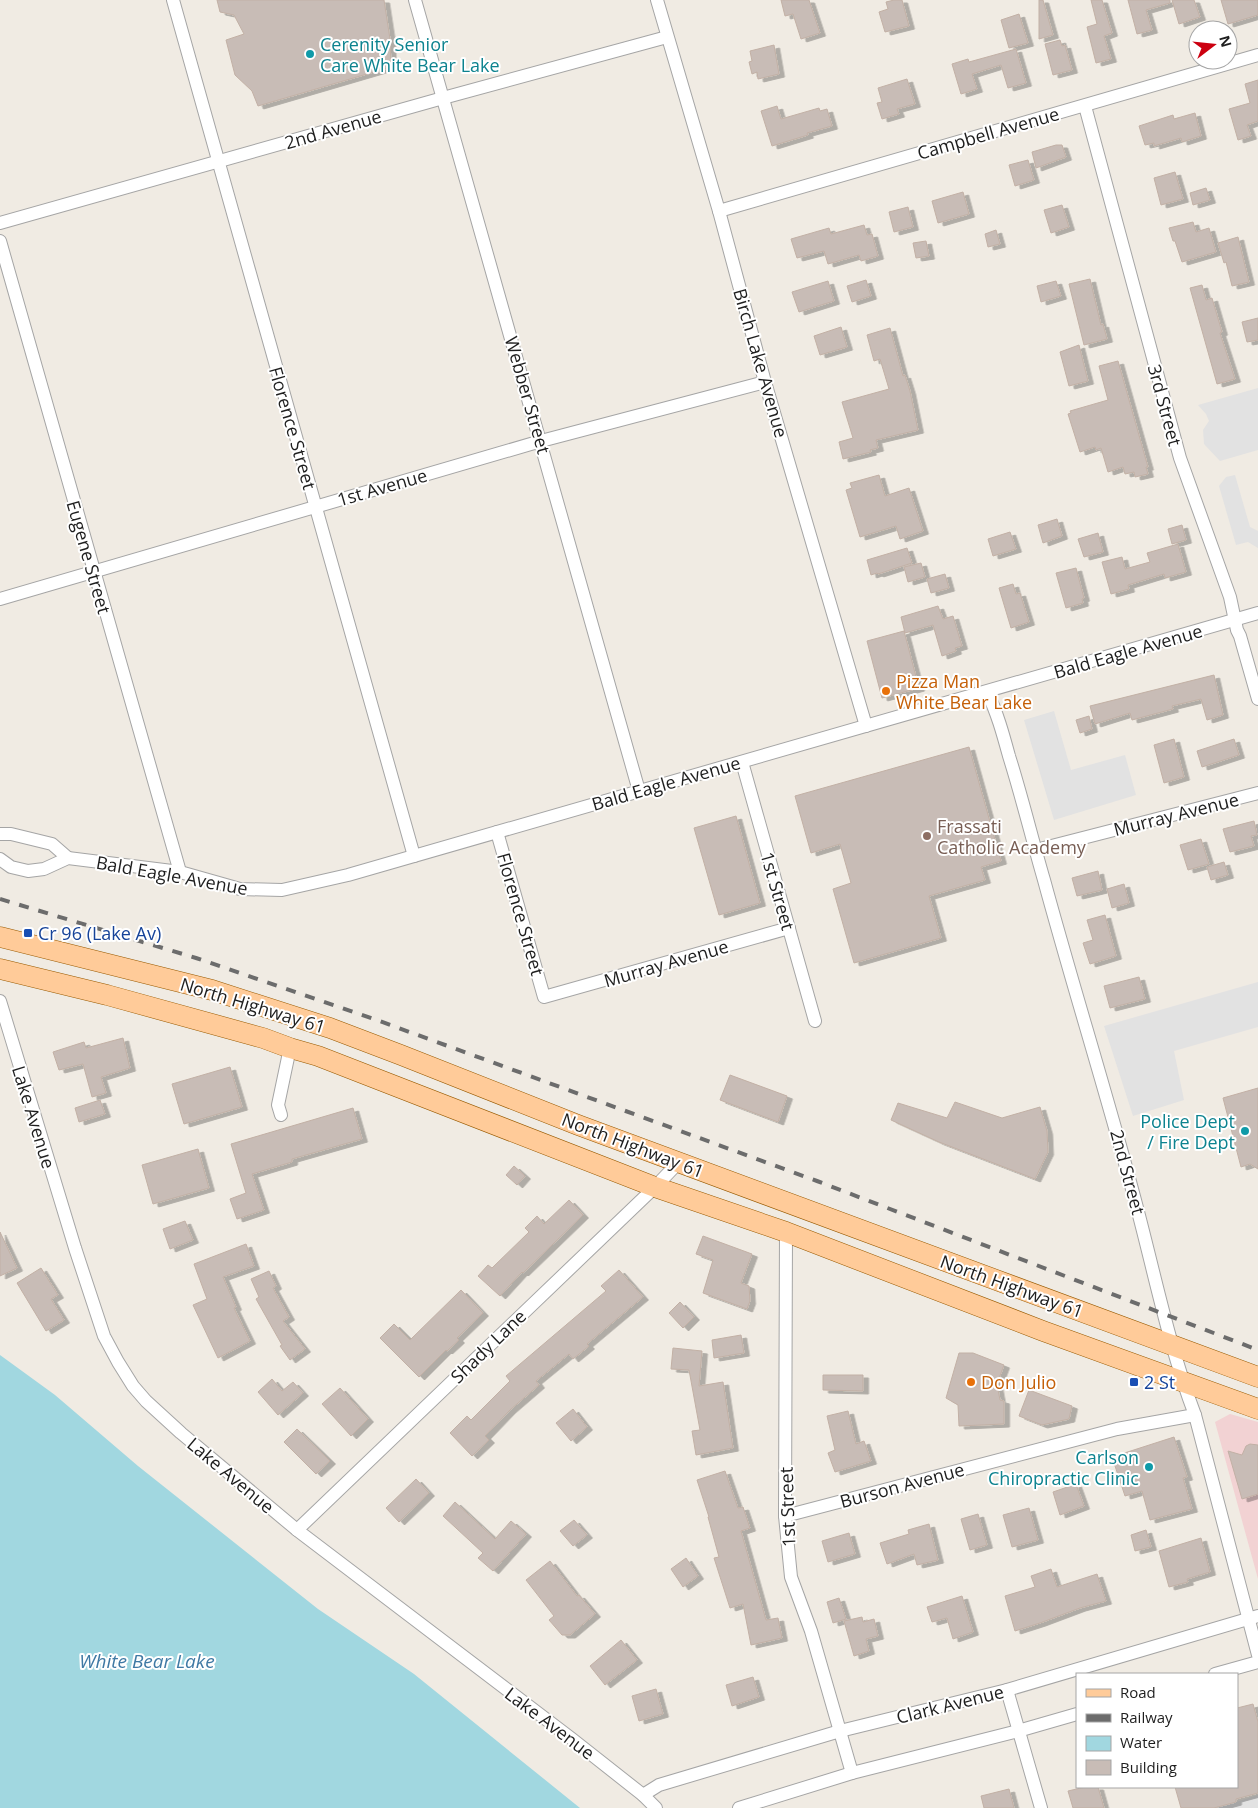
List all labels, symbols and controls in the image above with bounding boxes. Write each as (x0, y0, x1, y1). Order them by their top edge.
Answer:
north arrow (1188, 20, 1238, 70)
place label: Cerenity Senior Care White Bear Lake (320, 32, 500, 77)
text: N (1215, 33, 1237, 49)
marker: Cerenity Senior Care White Bear Lake (304, 48, 316, 60)
street label: Campbell Avenue (914, 101, 1062, 165)
street label: 2nd Avenue (282, 104, 384, 154)
street label: Birch Lake Avenue (728, 286, 794, 440)
street label: Webber Street (500, 333, 556, 457)
street label: 3rd Street (1143, 362, 1187, 448)
street label: Florence Street (264, 364, 322, 492)
street label: 1st Avenue (334, 463, 430, 511)
street label: Eugene Street (61, 497, 117, 617)
street label: Bald Eagle Avenue (1051, 618, 1205, 684)
place label: Pizza Man White Bear Lake (896, 669, 1032, 714)
marker: Pizza Man White Bear Lake (880, 685, 892, 697)
street label: Bald Eagle Avenue (589, 750, 743, 816)
street label: Murray Avenue (1111, 787, 1241, 841)
place label: Frassati Catholic Academy (937, 814, 1087, 859)
marker: Frassati Catholic Academy (921, 830, 933, 842)
street label: 1st Street (755, 849, 801, 933)
street label: Bald Eagle Avenue (94, 850, 250, 900)
street label: Florence Street (492, 850, 550, 978)
place label: Cr 96 (Lake Av) (38, 921, 161, 945)
marker: Cr 96 (Lake Av) (22, 927, 34, 939)
street label: Murray Avenue (601, 934, 731, 992)
street label: North Highway 61 (177, 971, 329, 1039)
street label: Lake Avenue (7, 1063, 61, 1171)
street label: North Highway 61 (558, 1107, 708, 1183)
place label: Police Dept / Fire Dept (1140, 1109, 1235, 1154)
marker: Police Dept / Fire Dept (1239, 1125, 1251, 1137)
street label: 2nd Street (1105, 1127, 1151, 1217)
street label: North Highway 61 (937, 1249, 1087, 1323)
street label: Shady Lane (445, 1304, 531, 1388)
place label: Don Julio (981, 1370, 1056, 1394)
place label: 2 St (1144, 1370, 1175, 1394)
marker: Don Julio (965, 1376, 977, 1388)
marker: 2 St (1128, 1376, 1140, 1388)
street label: Lake Avenue (183, 1432, 279, 1518)
place label: Carlson Chiropractic Clinic (988, 1445, 1139, 1490)
street label: Burson Avenue (837, 1457, 967, 1513)
marker: Carlson Chiropractic Clinic (1143, 1461, 1155, 1473)
street label: 1st Street (774, 1466, 800, 1548)
water label: White Bear Lake (79, 1648, 215, 1674)
legend (1076, 1673, 1238, 1788)
street label: Clark Avenue (894, 1679, 1006, 1729)
street label: Lake Avenue (500, 1681, 600, 1765)
text: Road (1120, 1682, 1156, 1702)
text: Railway (1120, 1707, 1173, 1727)
text: Water (1120, 1732, 1162, 1752)
text: Building (1120, 1757, 1177, 1777)

